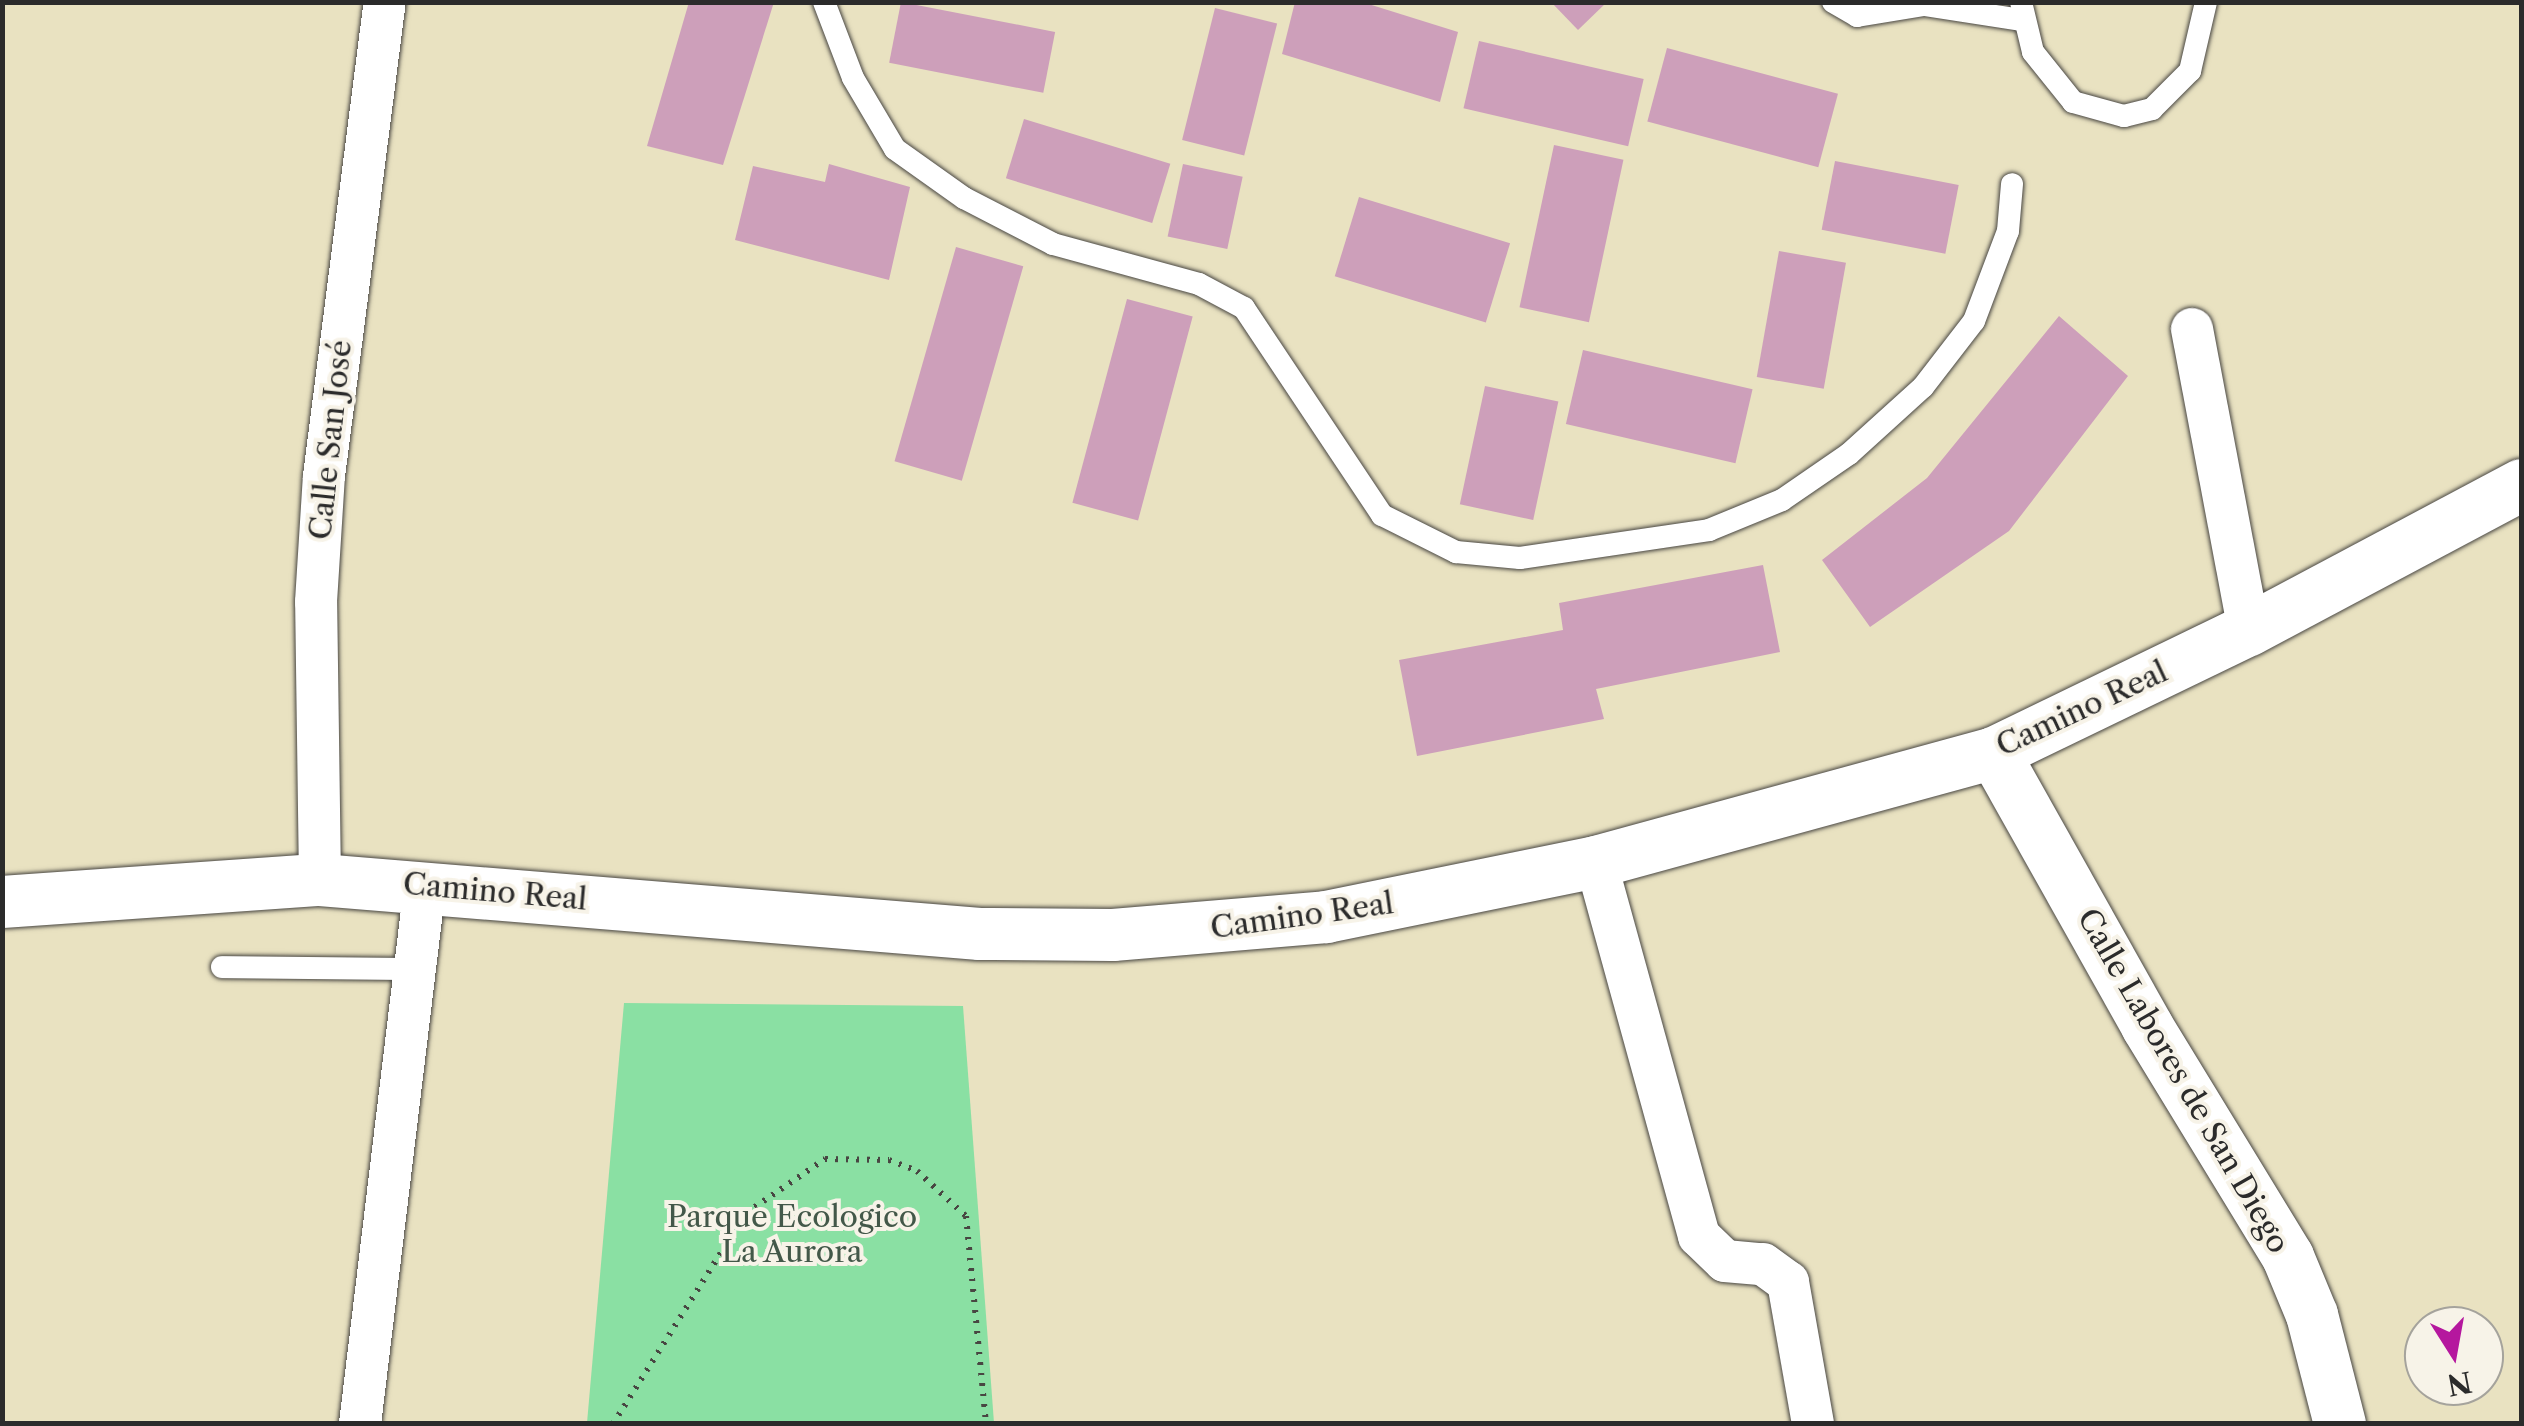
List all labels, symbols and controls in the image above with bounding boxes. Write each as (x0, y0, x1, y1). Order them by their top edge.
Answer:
street label: Calle San José (303, 338, 359, 542)
street label: Camino Real (1991, 654, 2173, 764)
street label: Camino Real (402, 866, 588, 918)
street label: Camino Real (1208, 885, 1396, 947)
street label: Calle Labores de San Diego (2070, 902, 2296, 1260)
park label: Parque Ecologico La Aurora (667, 1199, 917, 1270)
north arrow (2404, 1306, 2504, 1406)
text: N (2444, 1364, 2475, 1402)

